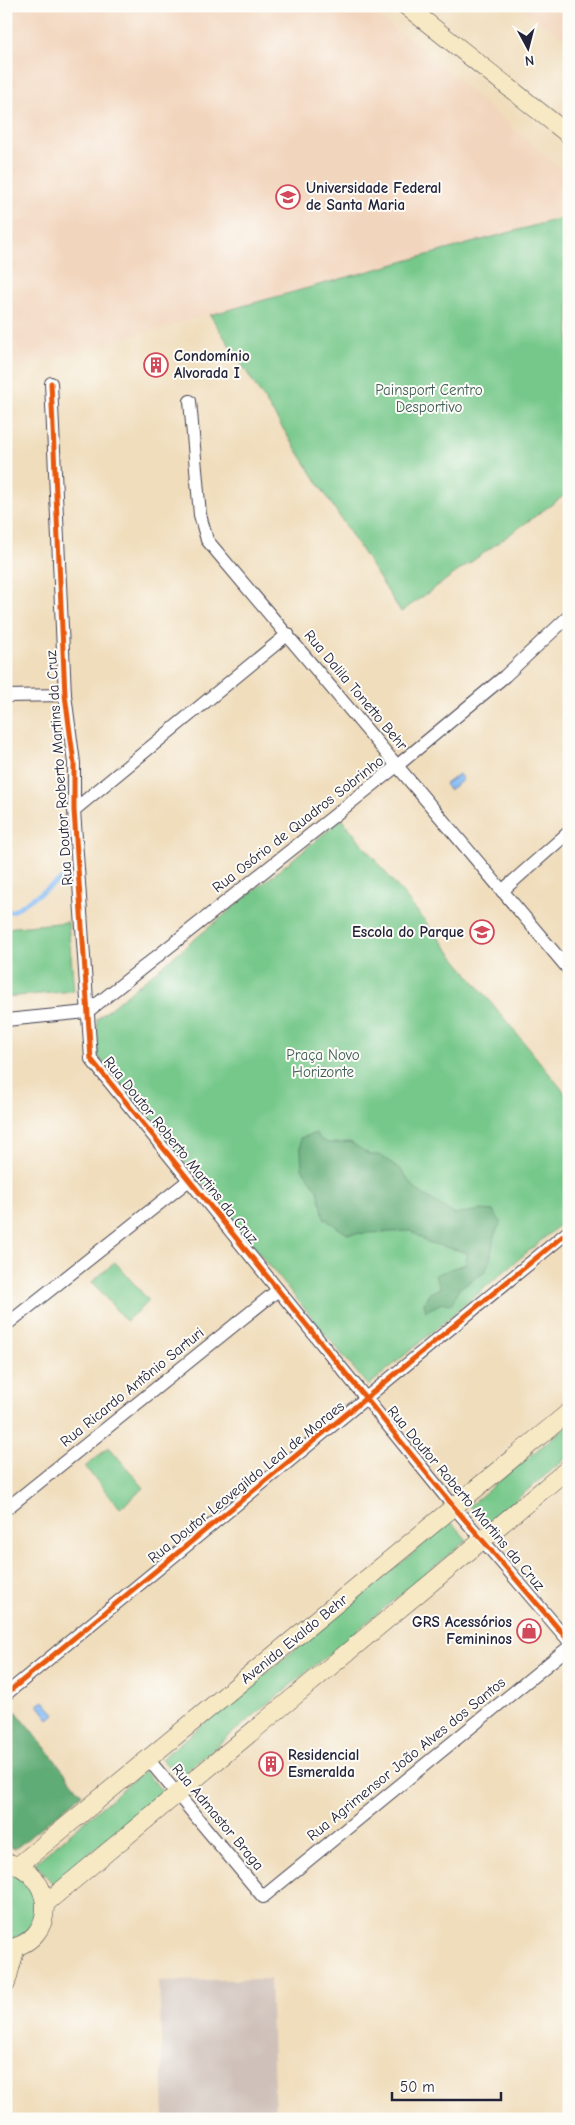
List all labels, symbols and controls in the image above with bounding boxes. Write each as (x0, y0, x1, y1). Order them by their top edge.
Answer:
north arrow (502, 22, 552, 72)
text: N (524, 51, 535, 69)
place label: Universidade Federal de Santa Maria (306, 179, 441, 214)
school or university icon: Universidade Federal de Santa Maria (275, 184, 301, 210)
place label: Condomínio Alvorada I (174, 347, 250, 382)
building icon: Condomínio Alvorada I (143, 352, 169, 378)
park label: Painsport Centro Desportivo (375, 381, 483, 416)
street label: Rua Dalila Tonetto Behr (300, 626, 412, 754)
street label: Rua Doutor Roberto Martins da Cruz (42, 649, 76, 886)
street label: Rua Osório de Quadros Sobrinho (209, 751, 387, 897)
school or university icon: Escola do Parque (469, 919, 495, 945)
place label: Escola do Parque (352, 923, 464, 941)
park label: Praça Novo Horizonte (286, 1046, 360, 1081)
street label: Rua Doutor Roberto Martins da Cruz (100, 1053, 262, 1248)
street label: Rua Ricardo Antônio Sarturi (56, 1323, 208, 1451)
street label: Rua Doutor Leovegildo Leal de Moraes (144, 1397, 348, 1567)
street label: Rua Doutor Roberto Martins da Cruz (383, 1402, 549, 1594)
street label: Avenida Evaldo Behr (237, 1590, 351, 1688)
place label: GRS Acessórios Femininos (412, 1613, 512, 1648)
shop icon: GRS Acessórios Femininos (516, 1618, 542, 1644)
street label: Rua Agrimensor João Alves dos Santos (303, 1673, 509, 1845)
place label: Residencial Esmeralda (288, 1746, 359, 1781)
building icon: Residencial Esmeralda (258, 1751, 284, 1777)
street label: Rua Admastor Braga (168, 1760, 268, 1874)
scale bar (392, 2070, 501, 2102)
text: 50 m (400, 2078, 435, 2096)

